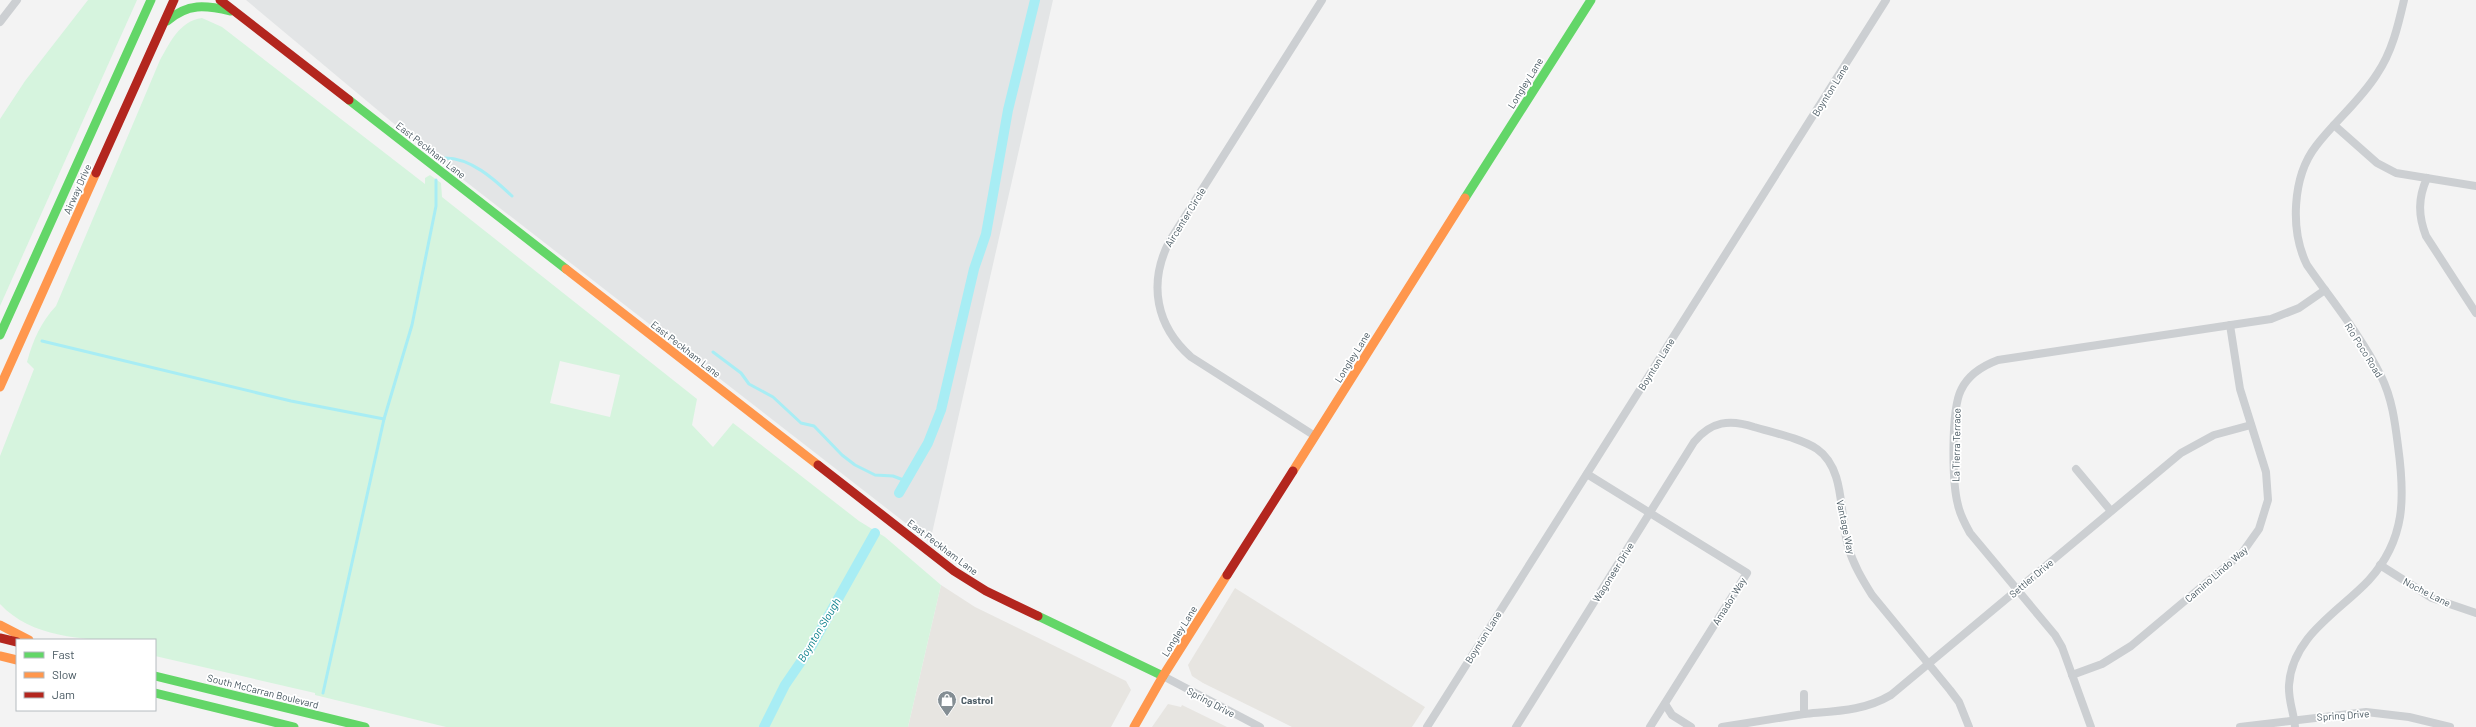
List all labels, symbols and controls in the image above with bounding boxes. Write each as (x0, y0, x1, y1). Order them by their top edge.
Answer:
street label: Longley Lane (1505, 55, 1545, 111)
street label: Boynton Lane (1809, 62, 1851, 118)
street label: East Peckham Lane (394, 119, 468, 181)
street label: Airway Drive (61, 162, 93, 216)
street label: Aircenter Circle (1162, 185, 1208, 249)
street label: East Peckham Lane (649, 318, 723, 380)
street label: Rio Poco Road (2342, 321, 2386, 379)
street label: Longley Lane (1332, 329, 1372, 385)
street label: Boynton Lane (1635, 336, 1677, 392)
street label: La Tierra Terrace (1949, 408, 1963, 482)
street label: Vantage Way (1834, 499, 1858, 556)
street label: East Peckham Lane (905, 517, 981, 577)
street label: Wagoneer Drive (1590, 540, 1636, 604)
street label: Camino Lindo Way (2182, 543, 2250, 604)
street label: Settler Drive (2006, 556, 2056, 600)
street label: Amador Way (1710, 575, 1749, 627)
street label: Noche Lane (2401, 575, 2453, 609)
water label: Boynton Slough (794, 595, 843, 664)
street label: Longley Lane (1159, 603, 1199, 659)
street label: Boynton Lane (1462, 609, 1504, 665)
legend (16, 639, 156, 711)
text: Fast (52, 647, 75, 661)
text: Slow (52, 667, 77, 681)
street label: South McCarran Boulevard (206, 671, 320, 711)
street label: Spring Drive (1185, 684, 1237, 720)
text: Jam (52, 687, 75, 701)
shop icon: Castrol (936, 689, 958, 717)
place label: Castrol (961, 694, 993, 706)
street label: Spring Drive (2316, 707, 2370, 723)

